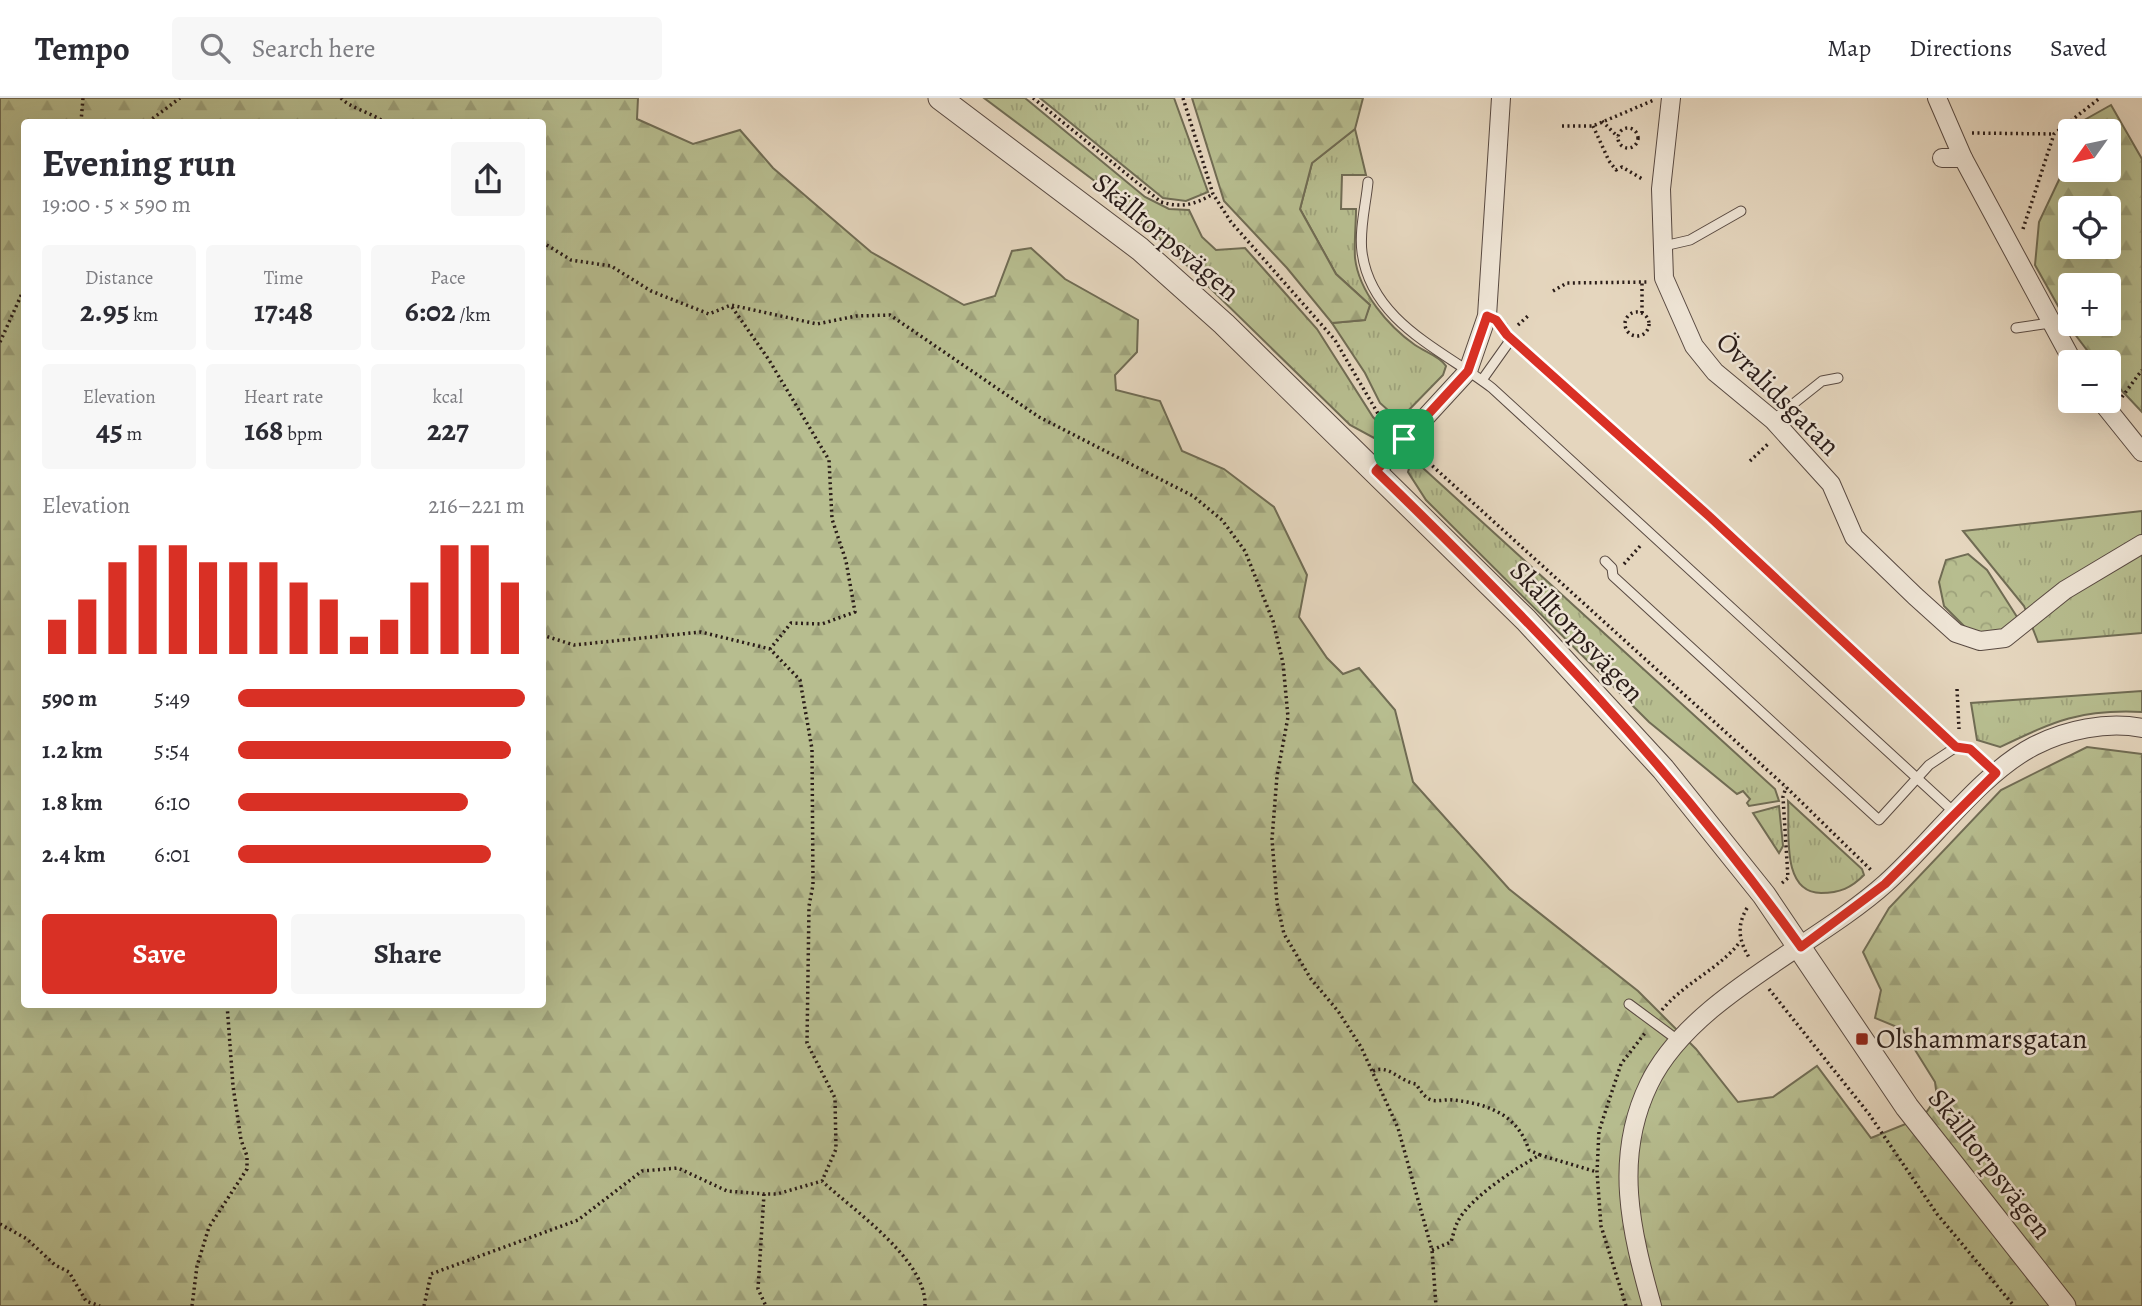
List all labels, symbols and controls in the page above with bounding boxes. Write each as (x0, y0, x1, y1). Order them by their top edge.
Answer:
search box (172, 17, 662, 80)
text: Tempo (35, 26, 130, 71)
icon: search (196, 29, 234, 67)
text: Search here (252, 31, 375, 66)
text: Map (1827, 32, 1871, 64)
text: Directions (1909, 32, 2012, 64)
text: Saved (2050, 32, 2107, 64)
north arrow (2058, 119, 2121, 182)
map controls (2058, 119, 2121, 413)
text: Evening run (42, 137, 236, 189)
button: share (451, 142, 525, 216)
street label: Skälltorpsvägen (1084, 164, 1248, 310)
text: 19:00 · 5 × 590 m (42, 189, 191, 220)
button: locate (2058, 196, 2121, 259)
text: Distance (85, 265, 153, 291)
text: Time (264, 265, 303, 291)
text: Pace (430, 265, 465, 291)
button: + (2058, 273, 2121, 336)
text: 2.95 (80, 291, 129, 331)
text: 17:48 (254, 291, 313, 331)
text: 6:02 (405, 291, 456, 331)
text: km (129, 302, 158, 328)
text: /km (456, 302, 491, 328)
street label: Övralidsgatan (1708, 324, 1848, 464)
button: − (2058, 350, 2121, 413)
text: Elevation (83, 384, 156, 410)
text: Heart rate (244, 384, 323, 410)
text: kcal (433, 384, 463, 410)
pin (1374, 409, 1434, 469)
text: 45 (96, 410, 123, 450)
text: 168 (244, 410, 283, 450)
text: 227 (427, 410, 469, 450)
icon: arrive (1385, 420, 1423, 458)
text: m (123, 421, 142, 447)
text: bpm (283, 421, 323, 447)
text: Elevation (42, 490, 130, 521)
text: 216–221 m (428, 490, 525, 521)
street label: Skälltorpsvägen (1501, 553, 1653, 711)
text: 590 m (42, 683, 97, 714)
text: 5:49 (154, 683, 190, 714)
text: 1.2 km (42, 735, 103, 766)
text: 5:54 (154, 735, 190, 766)
text: 1.8 km (42, 787, 103, 818)
text: 6:10 (154, 787, 190, 818)
text: 2.4 km (42, 839, 105, 870)
text: 6:01 (154, 839, 190, 870)
button: Save (42, 914, 277, 994)
button: Share (291, 914, 525, 994)
place label: Olshammarsgatan (1876, 1020, 2087, 1058)
marker: Olshammarsgatan (1854, 1031, 1870, 1047)
street label: Skälltorpsvägen (1919, 1081, 2061, 1247)

